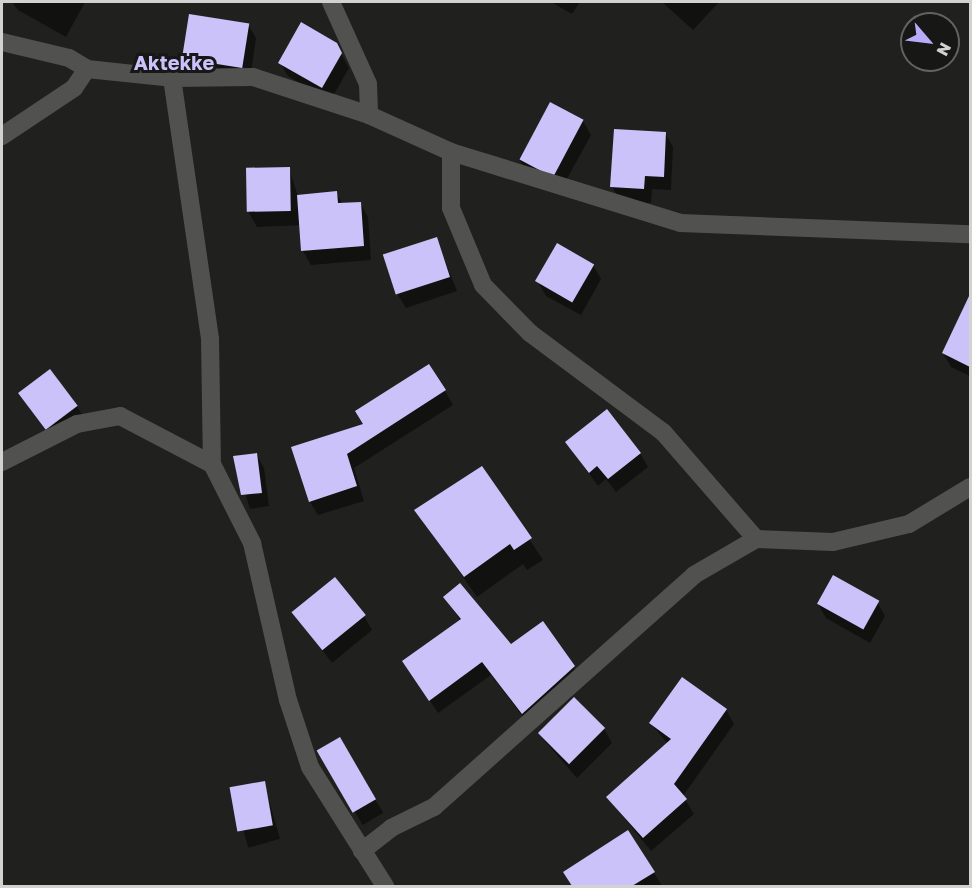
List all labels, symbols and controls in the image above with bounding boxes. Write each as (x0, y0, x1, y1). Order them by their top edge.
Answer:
north arrow (900, 12, 960, 72)
text: N (932, 39, 956, 60)
district label: Aktekke (134, 50, 214, 74)

